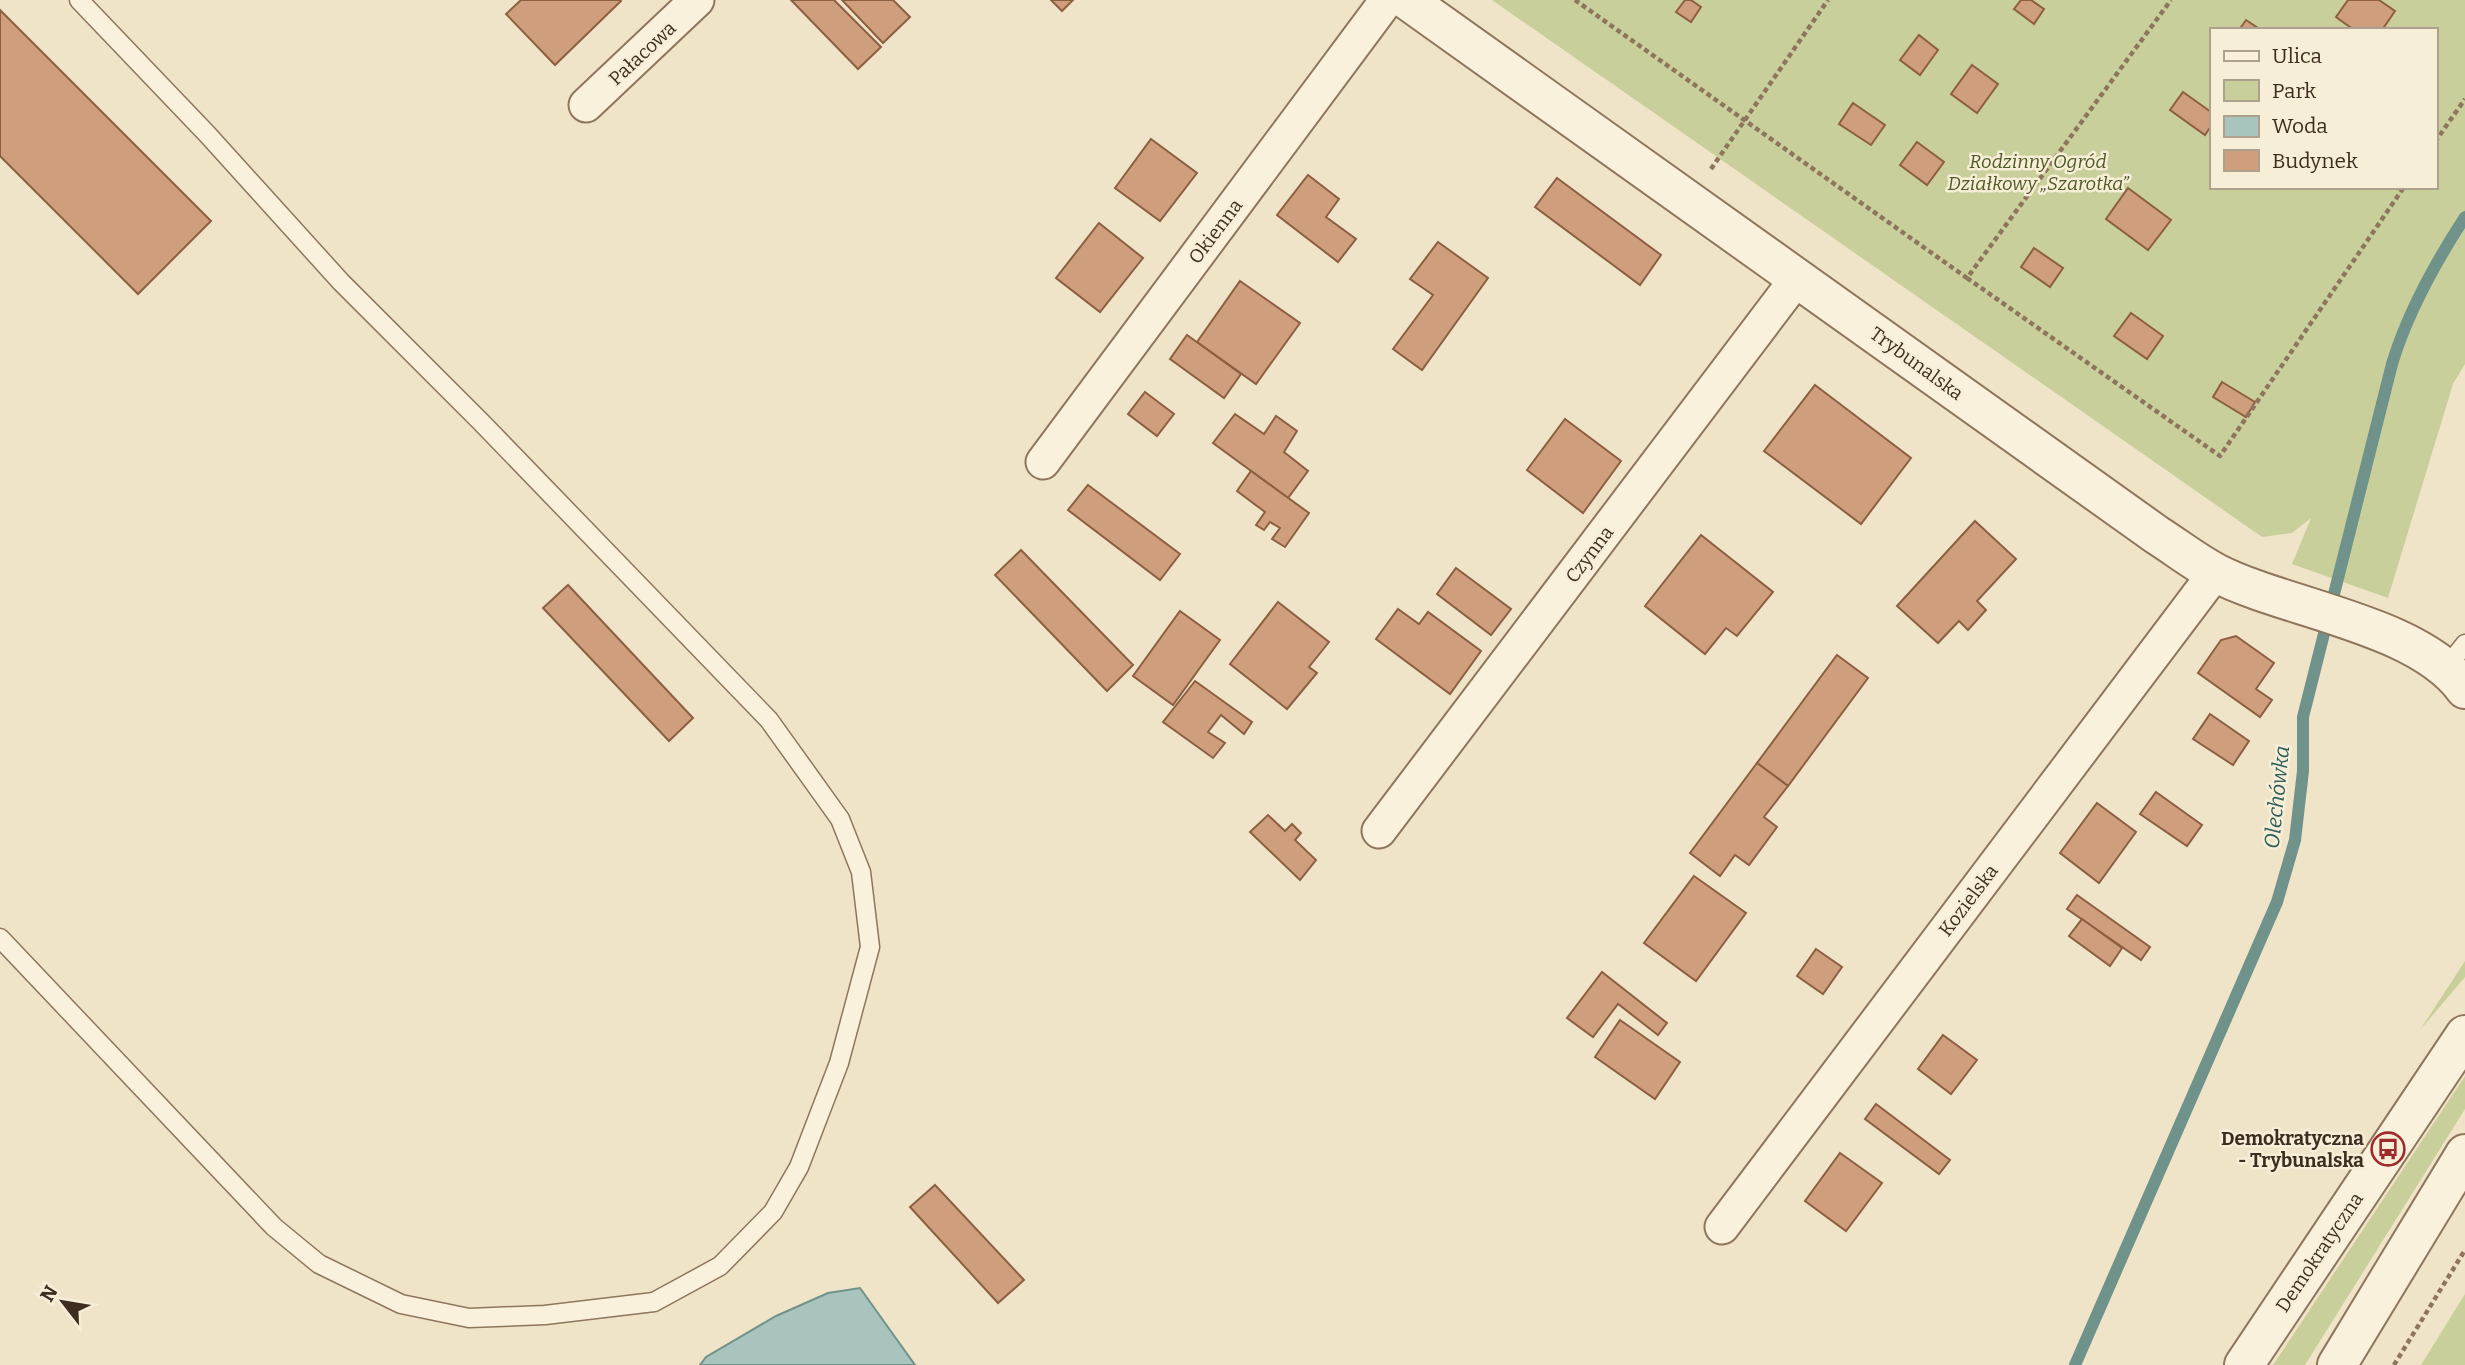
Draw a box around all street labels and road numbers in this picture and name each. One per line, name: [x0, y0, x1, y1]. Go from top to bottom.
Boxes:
street label: Pałacowa: [604, 16, 681, 90]
street label: Okienna: [1184, 194, 1248, 268]
street label: Trybunalska: [1866, 322, 1968, 405]
street label: Czynna: [1561, 521, 1619, 587]
street label: Kozielska: [1934, 859, 2003, 941]
street label: Demokratyczna: [2271, 1188, 2368, 1316]

